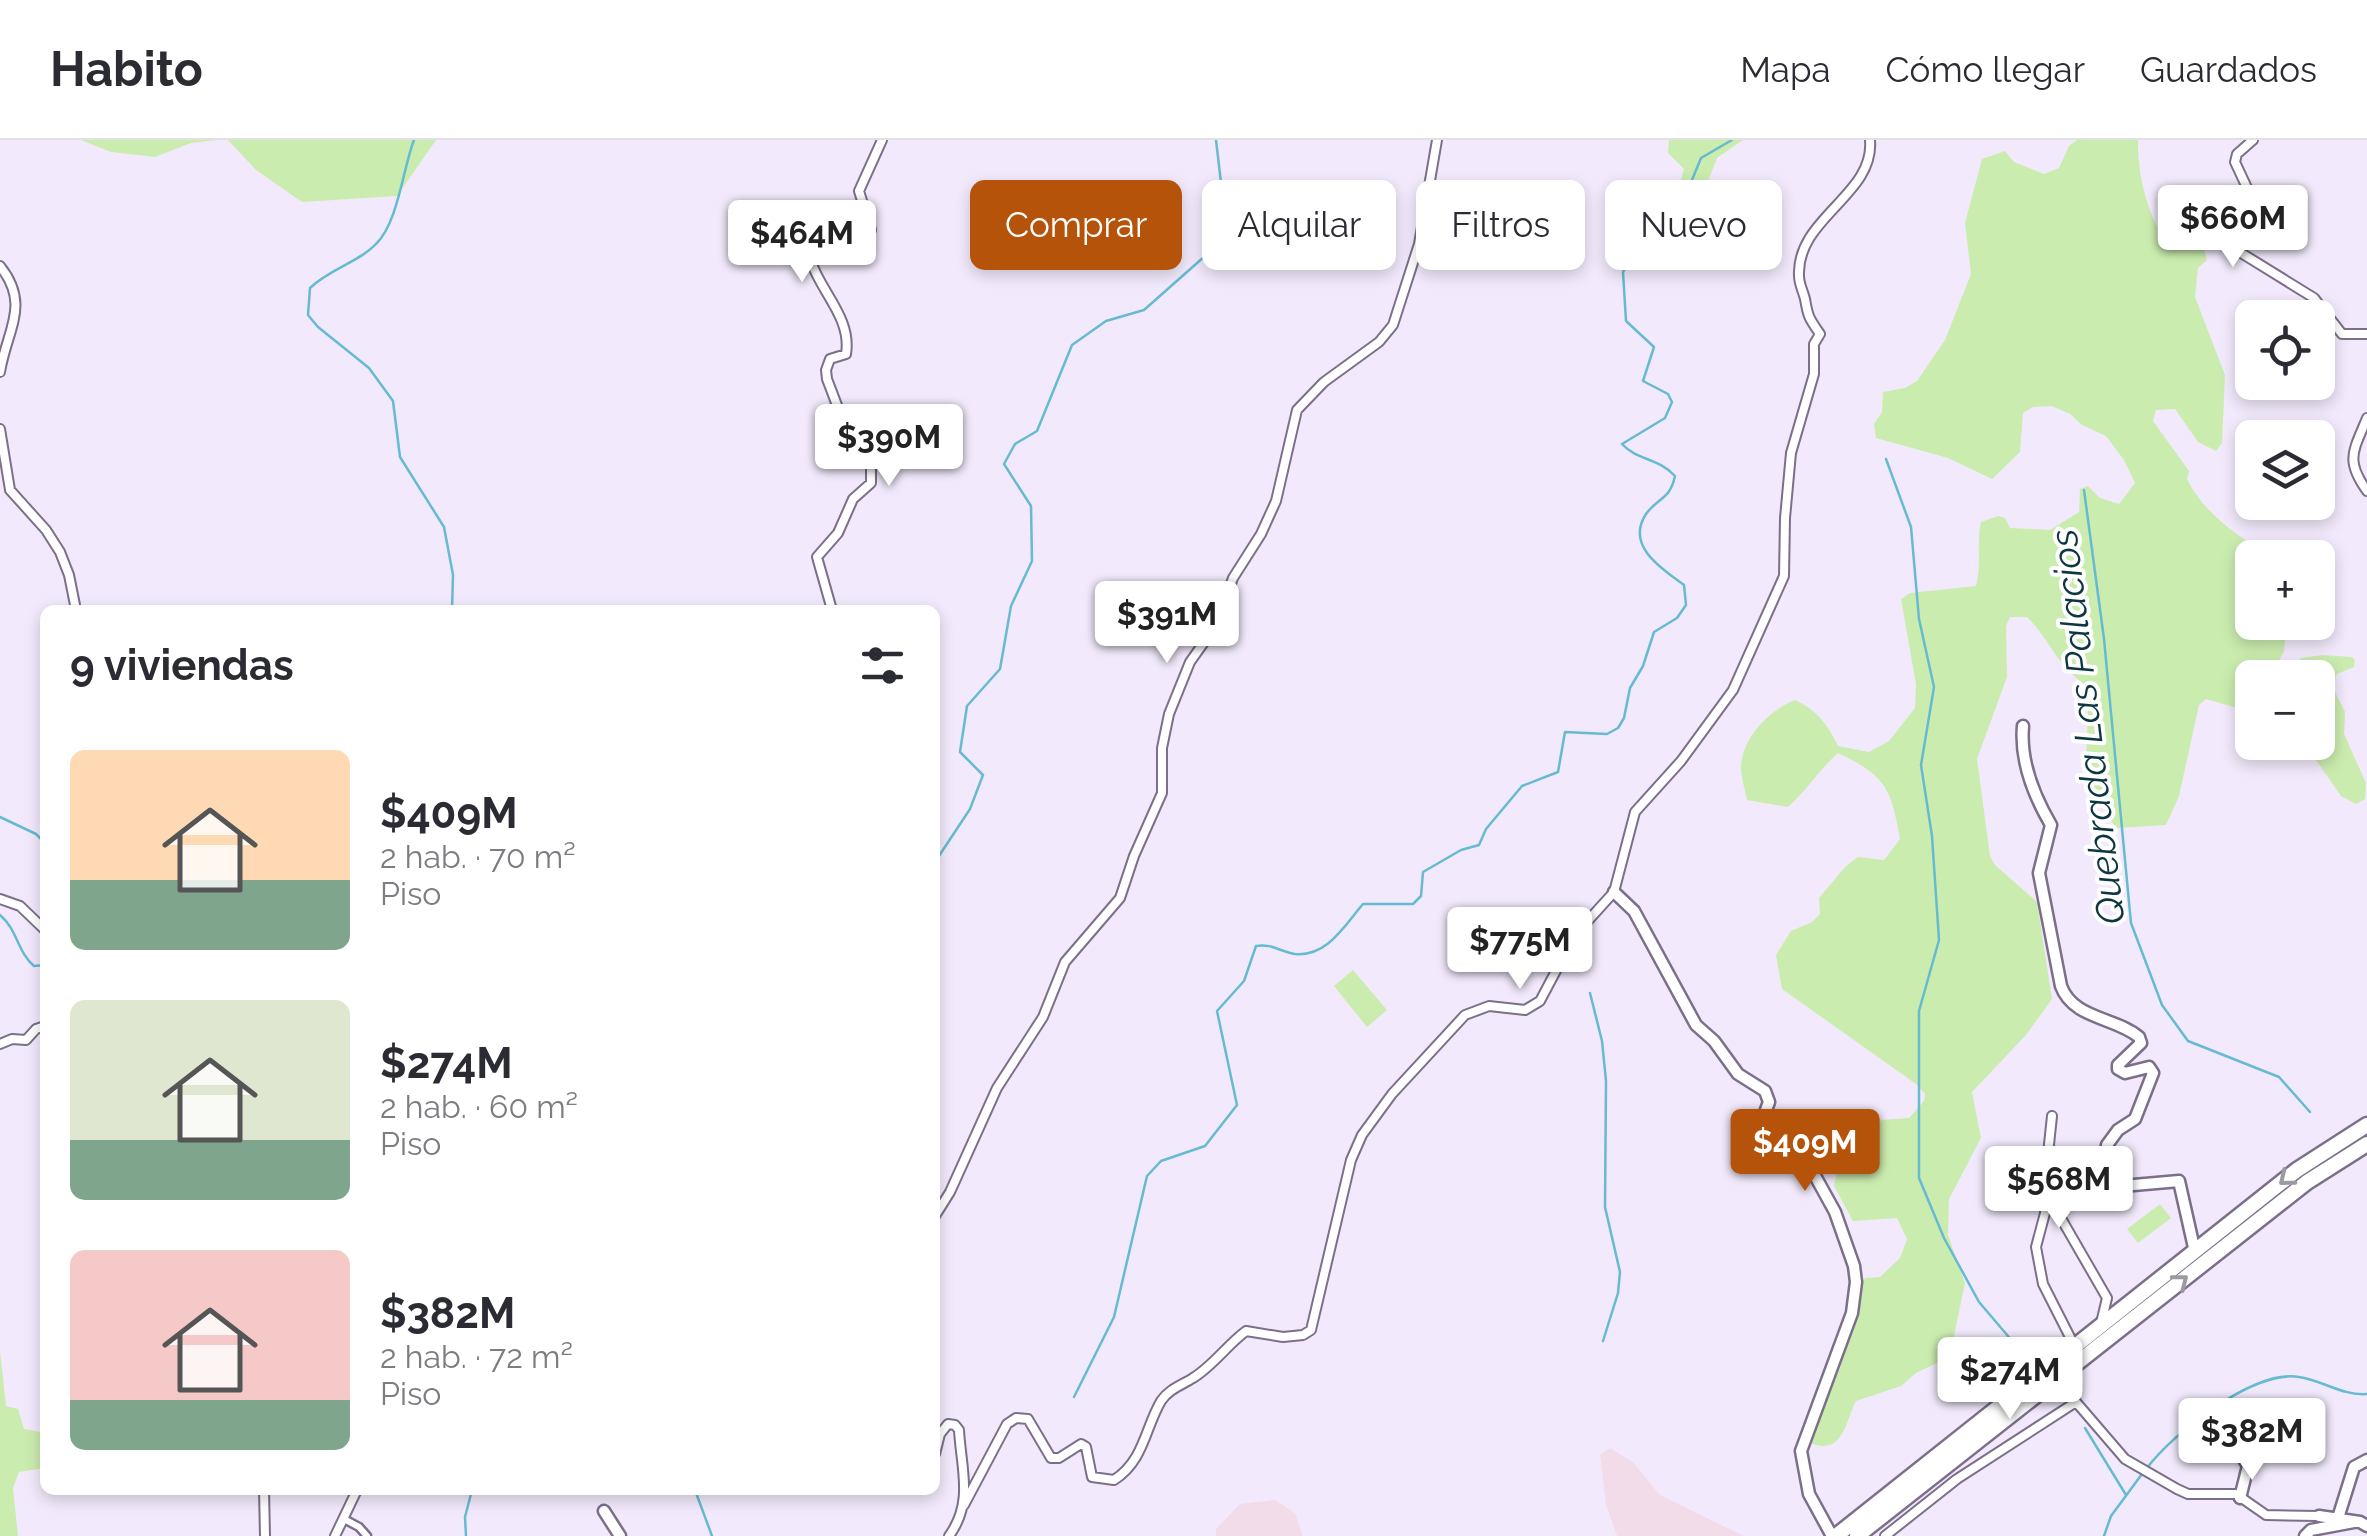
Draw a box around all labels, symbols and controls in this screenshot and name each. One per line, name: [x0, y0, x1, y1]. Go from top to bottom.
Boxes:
text: Habito: [50, 41, 203, 97]
text: Mapa: [1740, 49, 1831, 90]
text: Cómo llegar: [1886, 49, 2085, 90]
text: Guardados: [2140, 49, 2317, 90]
chip: Comprar: [970, 180, 1182, 270]
chip: Alquilar: [1202, 180, 1396, 270]
chip: Filtros: [1416, 180, 1585, 270]
chip: Nuevo: [1605, 180, 1782, 270]
pin: $660M: [2163, 185, 2303, 270]
text: $660M: [2180, 199, 2286, 236]
pin: $464M: [732, 200, 872, 285]
text: $464M: [750, 214, 854, 251]
map controls: [2235, 300, 2335, 760]
button: locate: [2235, 300, 2335, 400]
pin: $390M: [819, 404, 959, 489]
text: $390M: [837, 418, 941, 455]
button: layers: [2235, 420, 2335, 520]
water label: Quebrada Las Palacios: [2040, 527, 2134, 927]
button: +: [2235, 540, 2335, 640]
pin: $391M: [1097, 581, 1237, 666]
text: $391M: [1117, 595, 1217, 632]
icon: filters: [855, 638, 910, 693]
text: 9 viviendas: [70, 641, 294, 690]
button: −: [2235, 660, 2335, 760]
text: $409M: [380, 789, 517, 838]
icon: home: [150, 790, 270, 910]
text: 2 hab. · 70 m²: [380, 838, 576, 875]
text: Piso: [380, 875, 441, 912]
pin: $775M: [1450, 907, 1590, 992]
text: $775M: [1469, 921, 1571, 958]
text: $274M: [380, 1039, 513, 1088]
icon: home: [150, 1040, 270, 1160]
text: 2 hab. · 60 m²: [380, 1088, 578, 1125]
pin: $409M: [1735, 1109, 1875, 1194]
text: $409M: [1753, 1123, 1857, 1160]
text: Piso: [380, 1125, 441, 1162]
pin: $568M: [1989, 1146, 2129, 1231]
text: $568M: [2007, 1160, 2111, 1197]
one-way arrow: [2279, 1167, 2297, 1185]
one-way arrow: [2170, 1275, 2188, 1293]
text: $382M: [380, 1289, 515, 1338]
icon: home: [150, 1290, 270, 1410]
pin: $274M: [1940, 1337, 2080, 1422]
text: 2 hab. · 72 m²: [380, 1338, 573, 1375]
text: $274M: [1960, 1351, 2061, 1388]
text: Piso: [380, 1375, 441, 1412]
pin: $382M: [2182, 1398, 2322, 1483]
text: $382M: [2200, 1412, 2304, 1449]

